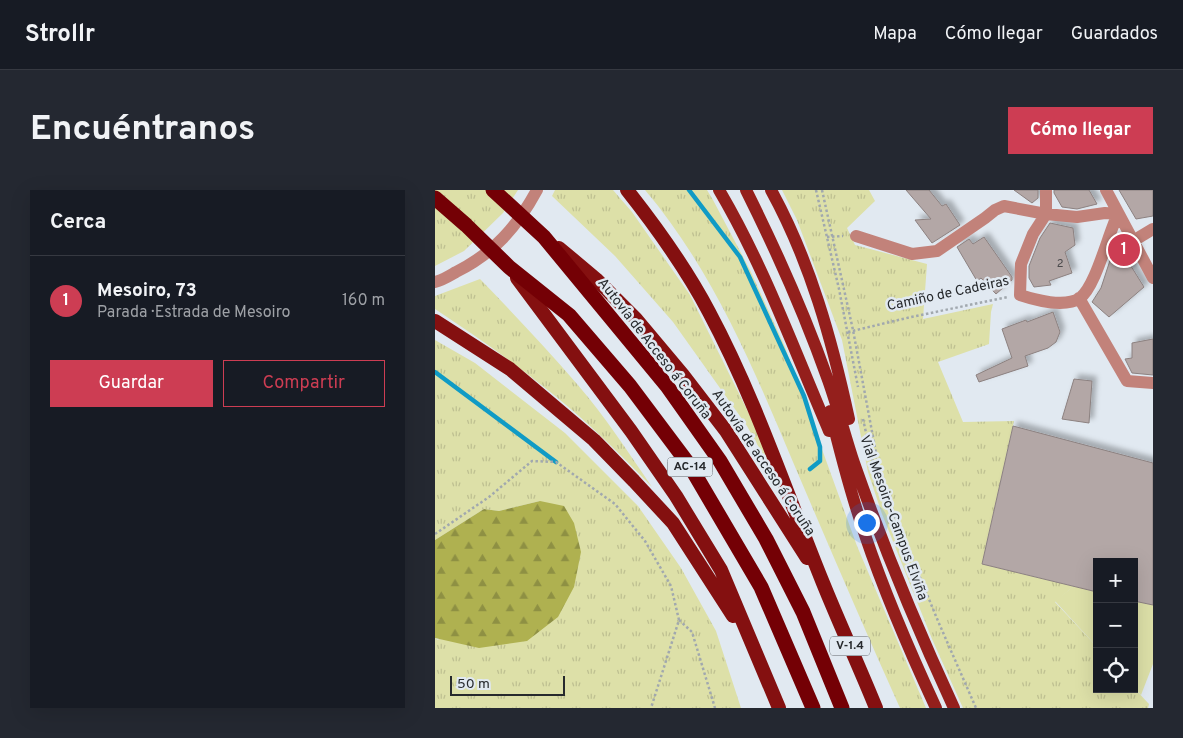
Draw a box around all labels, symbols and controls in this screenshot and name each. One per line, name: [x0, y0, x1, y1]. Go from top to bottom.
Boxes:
text: Strollr: [25, 20, 95, 50]
text: Mapa: [873, 23, 917, 46]
text: Cómo llegar: [945, 23, 1043, 46]
text: Guardados: [1071, 23, 1158, 46]
button: Cómo llegar: [1008, 107, 1153, 154]
text: Encuéntranos: [30, 108, 255, 152]
text: Cerca: [50, 209, 106, 236]
pin: 1: [1108, 231, 1140, 269]
house number: 2: [1057, 257, 1063, 271]
street label: Camiño de Cadeiras: [885, 273, 1011, 315]
street label: Autovía de Acceso á Coruña: [594, 275, 714, 423]
text: Mesoiro, 73: [97, 279, 197, 303]
text: 1: [63, 291, 69, 311]
text: 160 m: [342, 291, 385, 311]
text: Parada · Estrada de Mesoiro: [97, 303, 290, 323]
button: Guardar: [50, 360, 213, 407]
button: Compartir: [223, 360, 385, 407]
street label: Autovía de acceso á Coruña: [708, 387, 818, 539]
street label: Vial Mesoiro-Campus Elviña: [855, 433, 931, 603]
road number: AC-14: [667, 458, 713, 476]
your location: [854, 510, 880, 536]
map controls: [1093, 558, 1138, 693]
button: +: [1093, 558, 1138, 603]
button: −: [1093, 603, 1138, 648]
road number: V-1.4: [830, 636, 870, 656]
button: locate: [1093, 648, 1138, 693]
scale bar: [450, 673, 565, 696]
text: 50 m: [457, 676, 490, 693]

